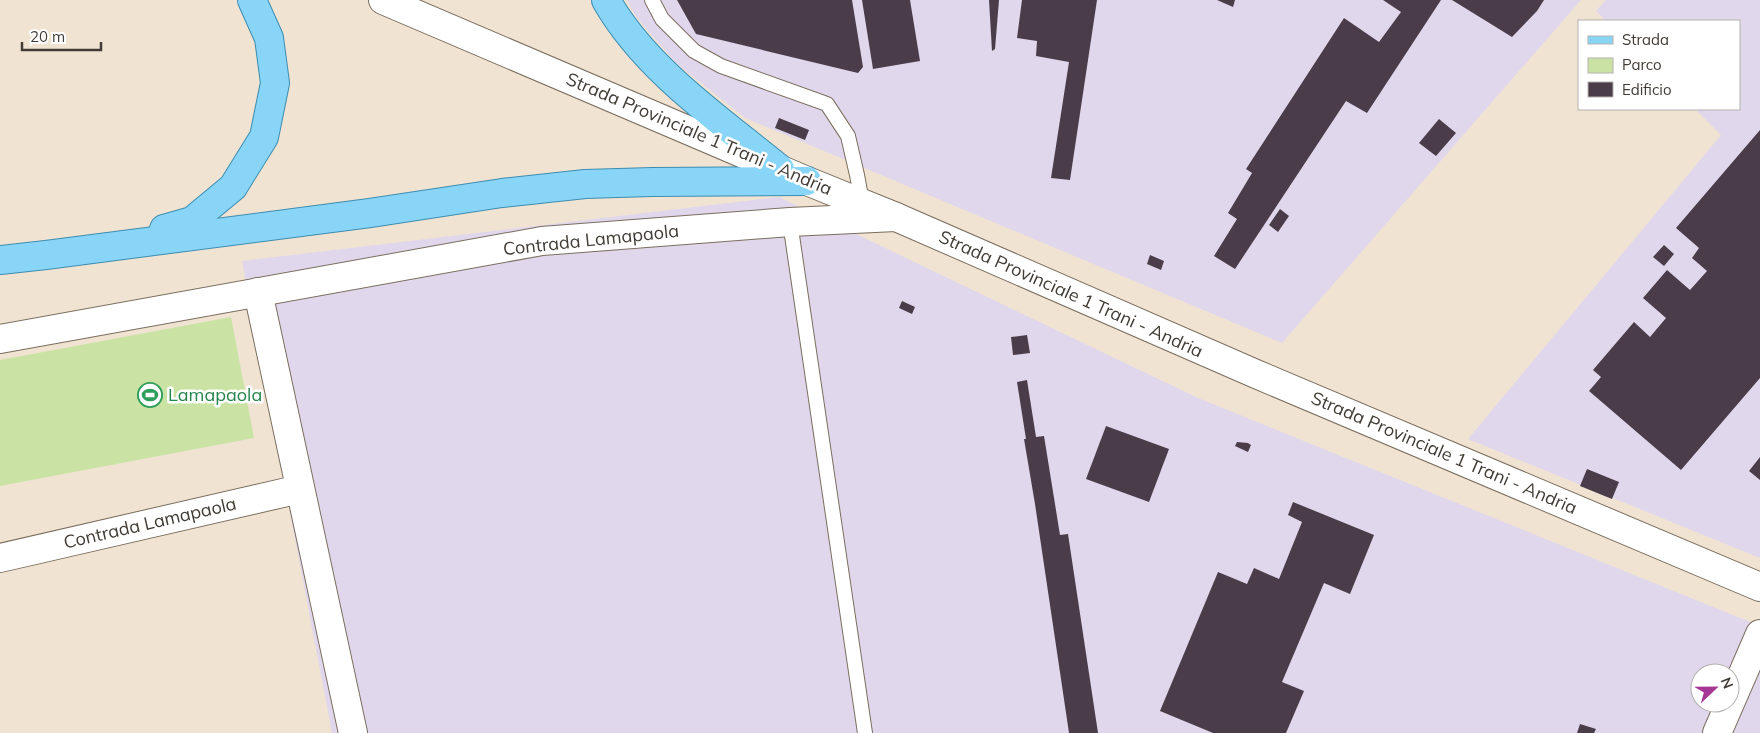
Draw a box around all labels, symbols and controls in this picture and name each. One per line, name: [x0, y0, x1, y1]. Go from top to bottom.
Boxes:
scale bar: [22, 20, 101, 52]
legend: [1578, 20, 1740, 110]
text: 20 m: [30, 27, 65, 46]
text: Strada: [1622, 30, 1669, 49]
text: Parco: [1622, 55, 1662, 74]
street label: Strada Provinciale 1 Trani - Andria: [563, 67, 836, 200]
text: Edificio: [1622, 80, 1672, 99]
street label: Contrada Lamapaola: [502, 219, 680, 260]
street label: Strada Provinciale 1 Trani - Andria: [936, 225, 1207, 362]
sports icon: Lamapaola: [137, 382, 163, 408]
place label: Lamapaola: [168, 383, 262, 406]
street label: Strada Provinciale 1 Trani - Andria: [1308, 386, 1581, 519]
street label: Contrada Lamapaola: [61, 491, 238, 554]
north arrow: [1690, 663, 1740, 713]
text: N: [1717, 675, 1737, 691]

